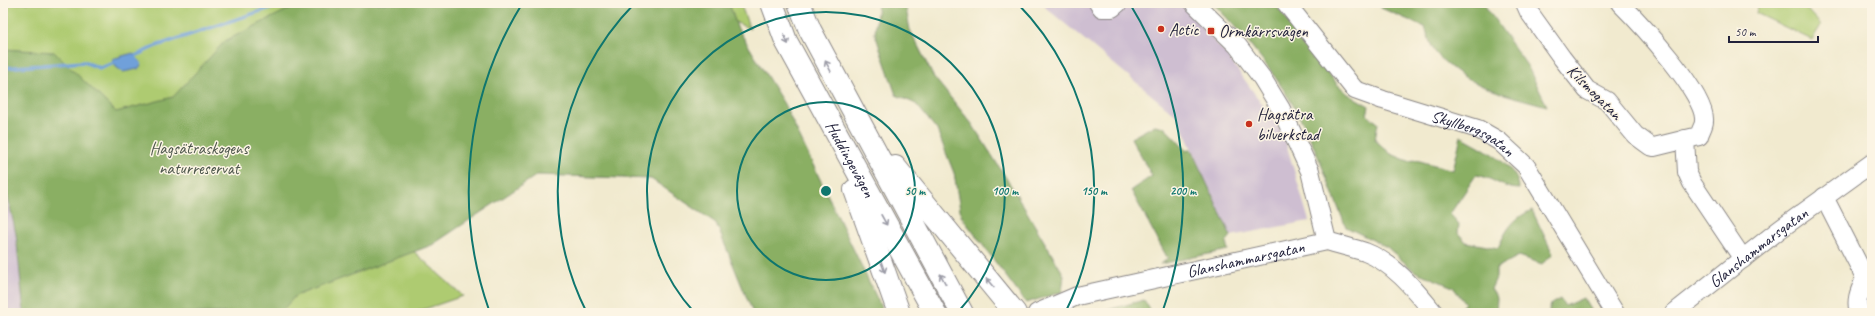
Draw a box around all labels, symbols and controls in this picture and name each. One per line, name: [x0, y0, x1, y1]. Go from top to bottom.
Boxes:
scale bar: [1729, 18, 1818, 44]
place label: Actic: [1169, 19, 1199, 40]
place label: Ormkärrsvägen: [1219, 21, 1308, 42]
marker: Actic: [1156, 24, 1166, 34]
text: 50 m: [1735, 24, 1757, 40]
marker: Ormkärrsvägen: [1206, 26, 1216, 36]
one-way arrow: [783, 33, 791, 45]
one-way arrow: [824, 60, 831, 72]
street label: Kilsmogatan: [1563, 60, 1628, 125]
place label: Hagsätra bilverkstad: [1257, 104, 1322, 145]
street label: Skyllbergsgatan: [1429, 105, 1519, 161]
street label: Huddingevägen: [821, 117, 880, 201]
marker: Hagsätra bilverkstad: [1244, 119, 1254, 129]
park label: Hagsätraskogens naturreservat: [150, 138, 250, 179]
text: 50 m: [905, 183, 926, 199]
text: 100 m: [992, 183, 1019, 199]
text: 150 m: [1081, 183, 1108, 199]
text: 200 m: [1170, 183, 1197, 199]
centre of rings: [819, 184, 833, 198]
street label: Glanshammarsgatan: [1705, 202, 1812, 292]
one-way arrow: [880, 214, 888, 226]
street label: Glanshammarsgatan: [1185, 236, 1307, 283]
one-way arrow: [879, 260, 887, 272]
one-way arrow: [939, 273, 946, 285]
one-way arrow: [985, 278, 994, 288]

